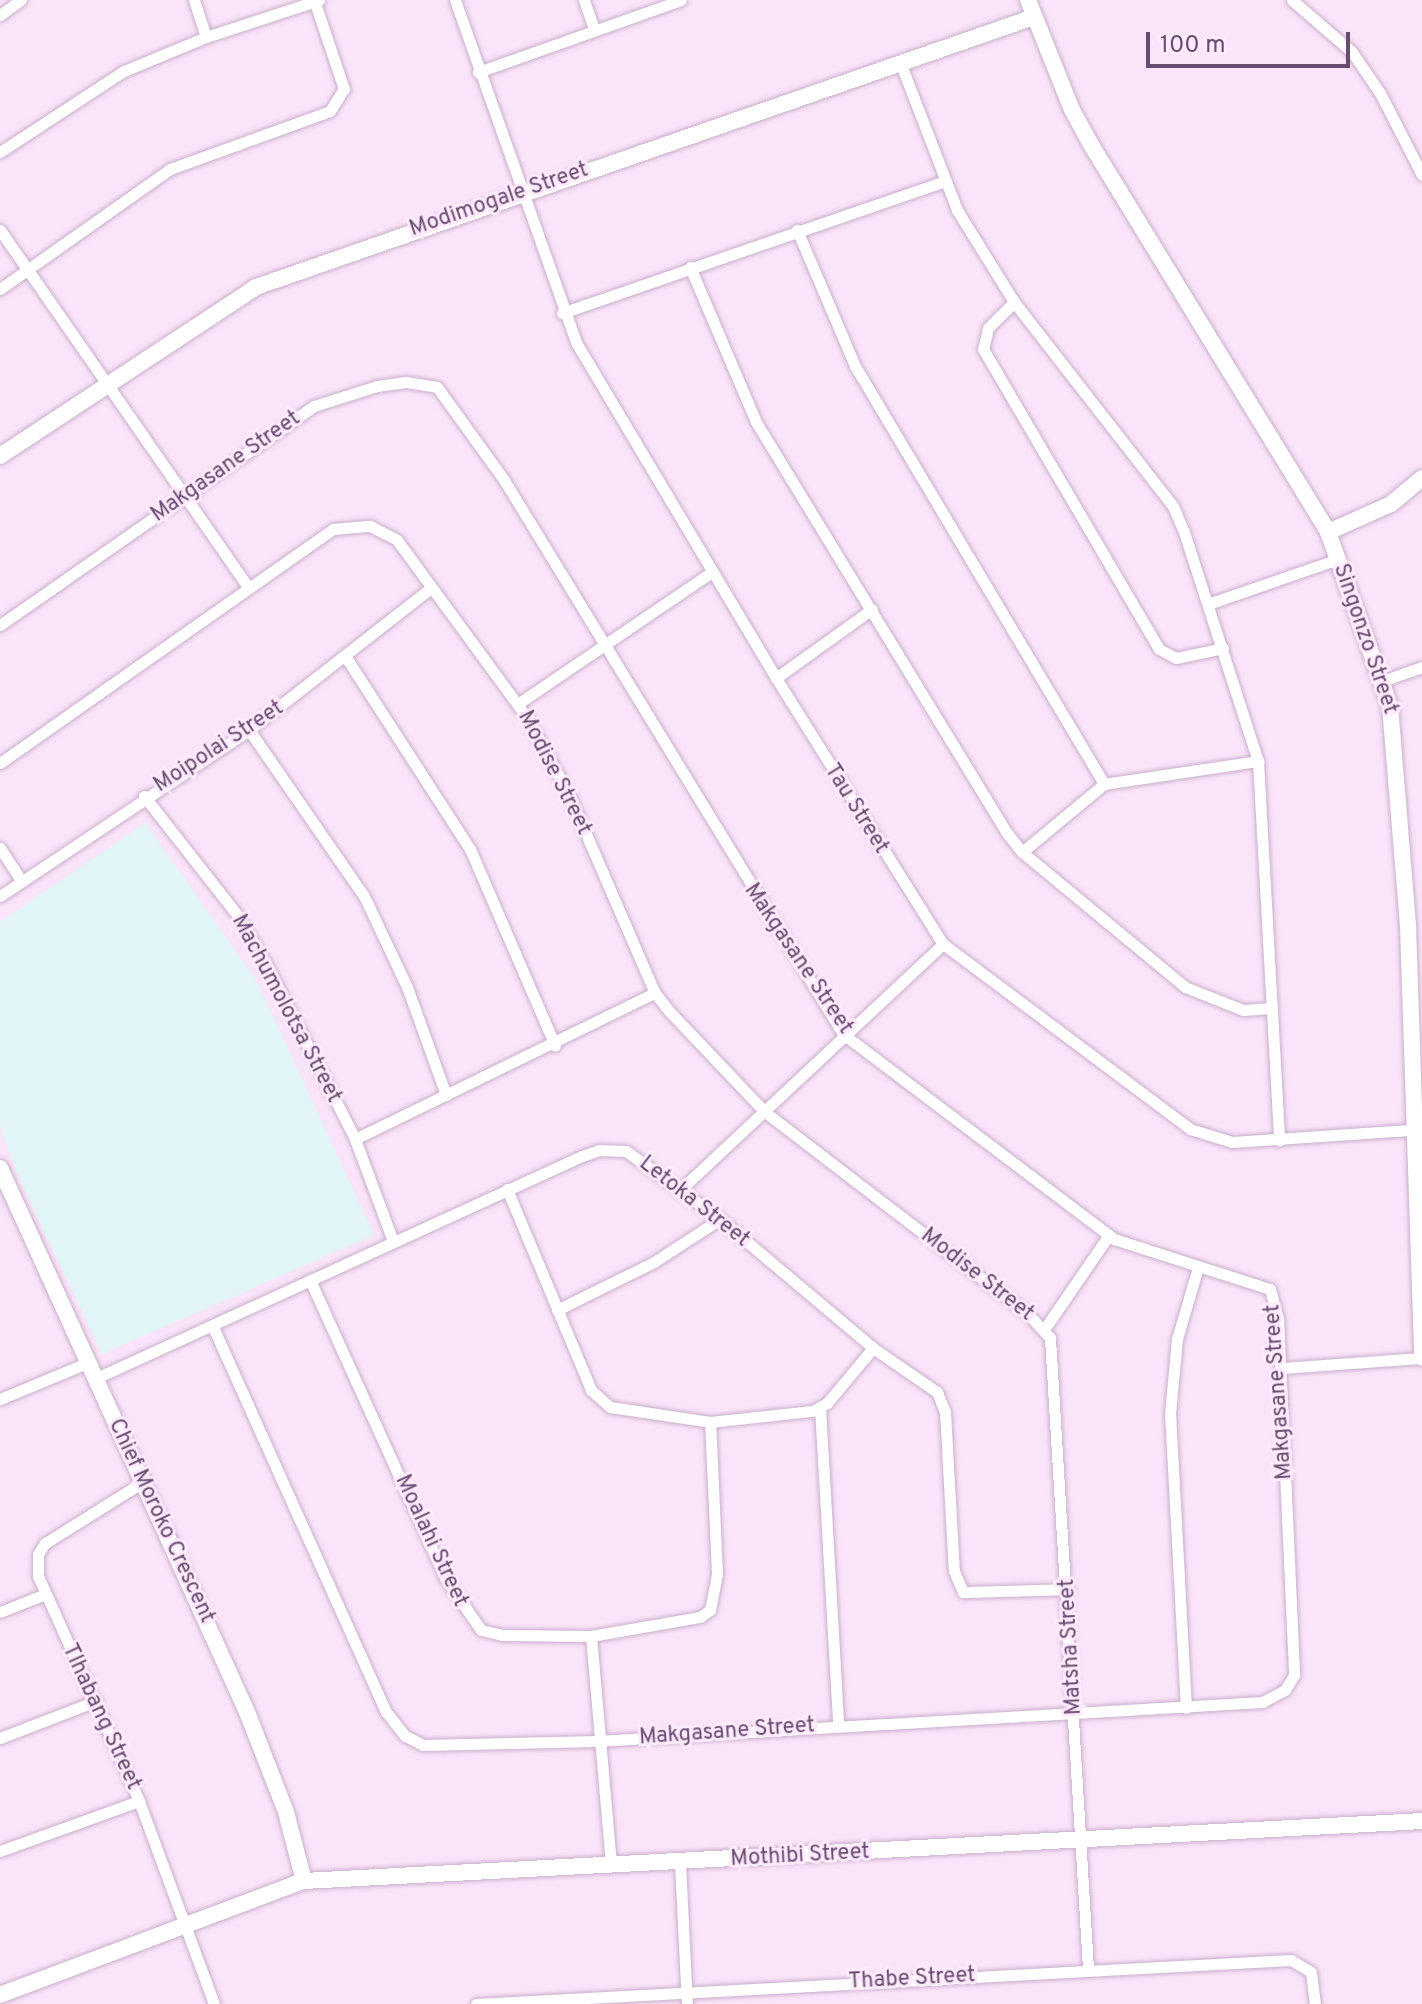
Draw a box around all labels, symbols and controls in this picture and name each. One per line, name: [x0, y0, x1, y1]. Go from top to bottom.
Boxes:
scale bar: [1150, 16, 1354, 66]
text: 100 m: [1160, 31, 1226, 61]
street label: Modimogale Street: [406, 157, 592, 243]
street label: Makgasane Street: [146, 406, 306, 528]
street label: Singonzo Street: [1327, 560, 1403, 718]
street label: Moipolai Street: [149, 695, 289, 799]
street label: Modise Street: [511, 706, 597, 840]
street label: Tau Street: [818, 759, 894, 859]
street label: Makgasane Street: [738, 879, 858, 1039]
street label: Machumolotsa Street: [225, 910, 347, 1108]
street label: Letoka Street: [634, 1151, 754, 1253]
street label: Modise Street: [915, 1223, 1039, 1327]
street label: Makgasane Street: [1260, 1303, 1298, 1481]
street label: Chief Moroko Crescent: [102, 1415, 220, 1627]
street label: Moalahi Street: [389, 1471, 473, 1611]
street label: Matsha Street: [1054, 1578, 1088, 1716]
street label: Tlhabang Street: [56, 1640, 146, 1794]
street label: Makgasane Street: [638, 1713, 816, 1751]
street label: Mothibi Street: [730, 1839, 870, 1873]
street label: Thabe Street: [848, 1962, 976, 1996]

